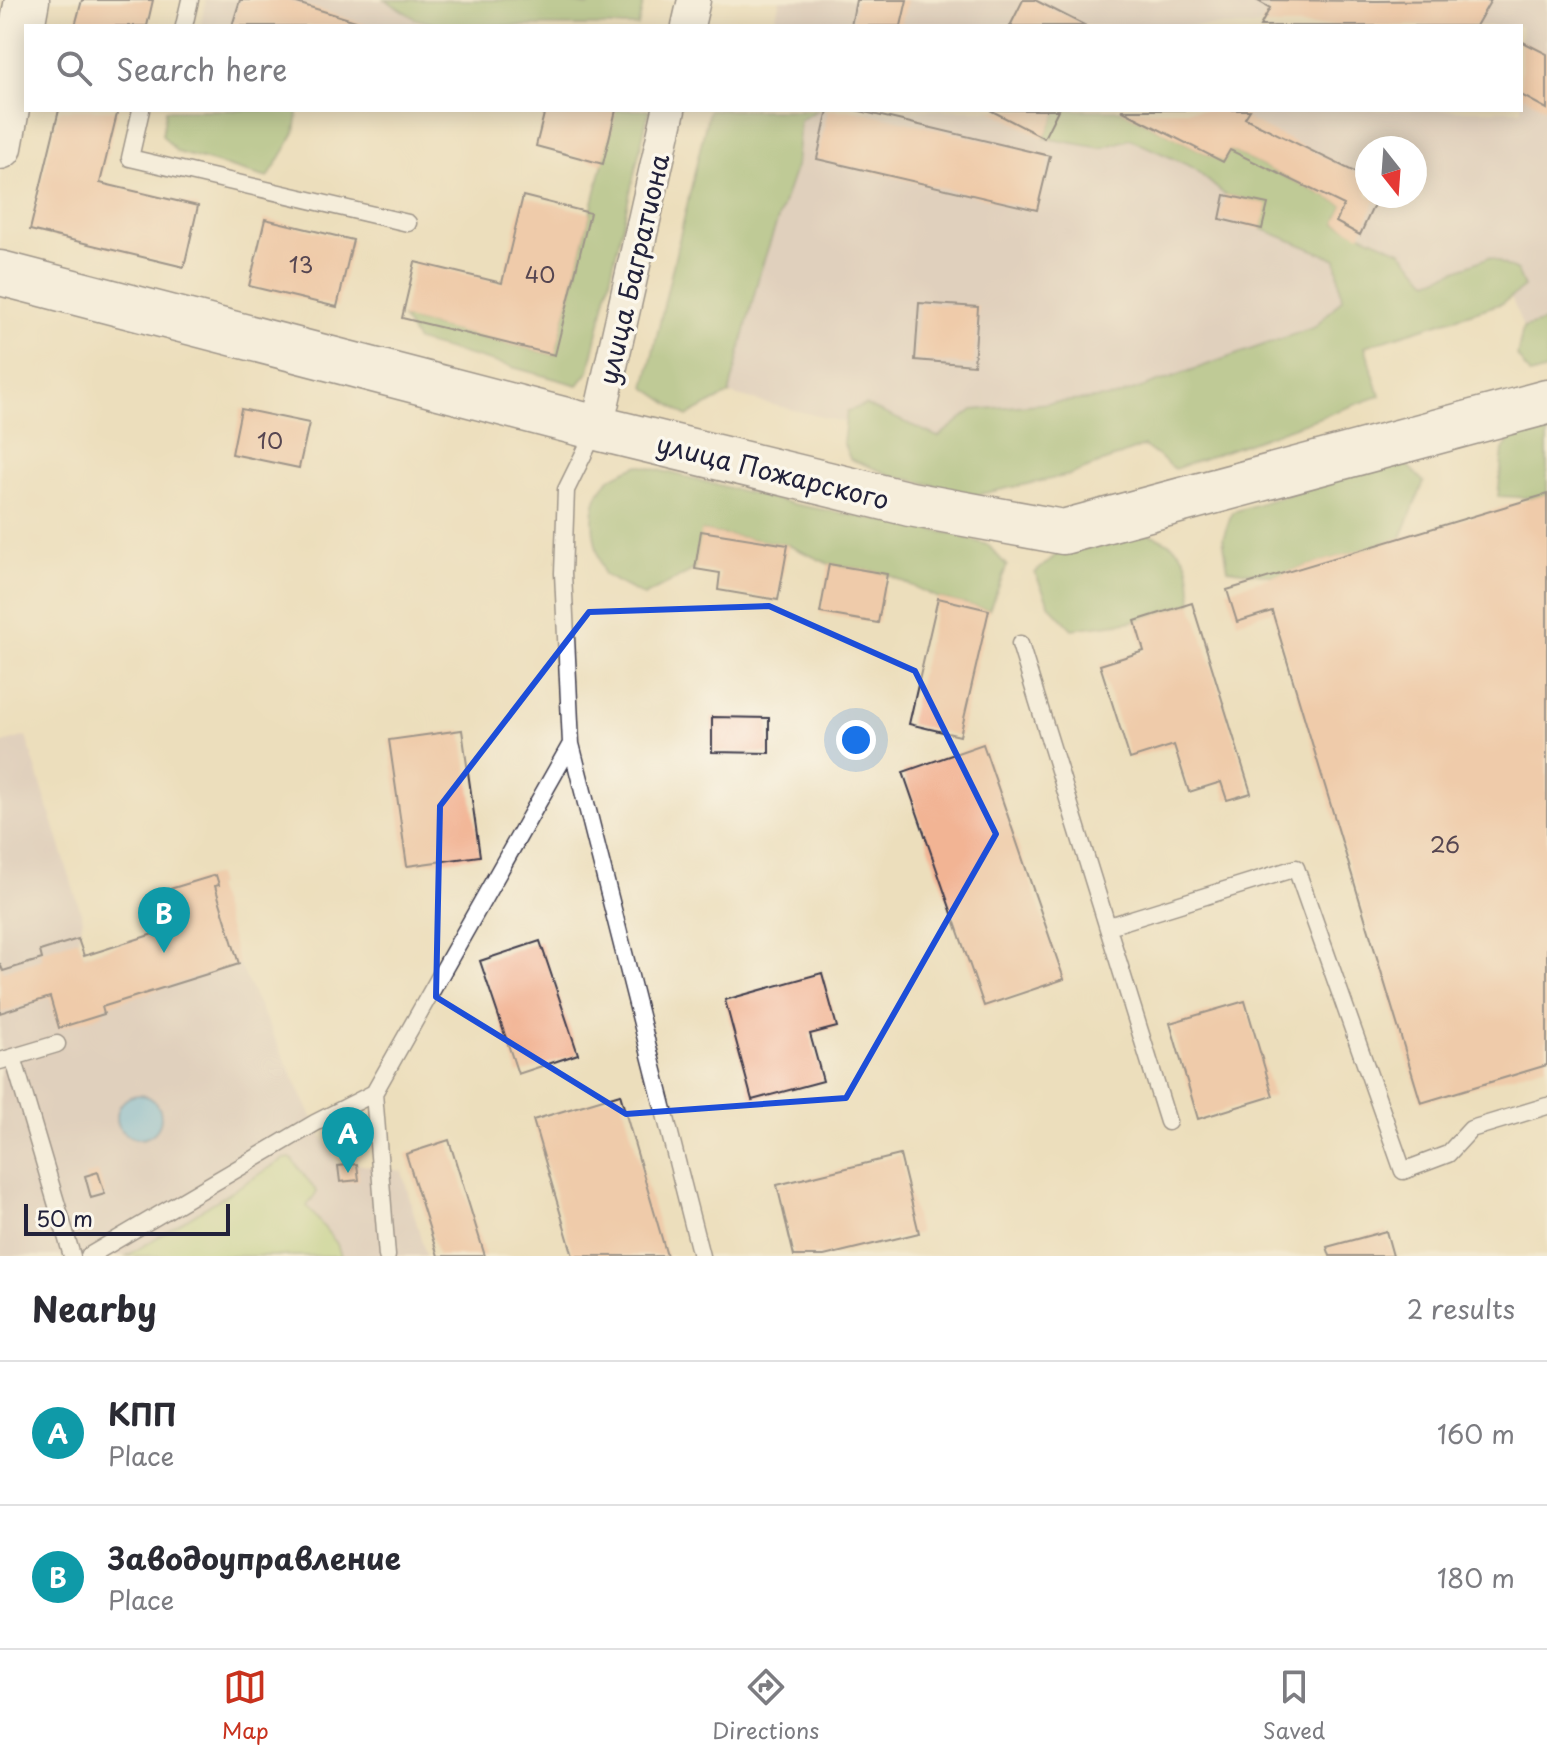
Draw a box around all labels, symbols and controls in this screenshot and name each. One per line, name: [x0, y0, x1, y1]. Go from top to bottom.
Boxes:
search box: [24, 24, 1523, 112]
icon: search: [52, 46, 96, 90]
text: Search here: [116, 46, 288, 91]
north arrow: [1355, 136, 1427, 208]
street label: улица Багратиона: [587, 149, 679, 388]
house number: 13: [289, 247, 313, 280]
house number: 40: [525, 257, 555, 290]
house number: 10: [257, 423, 283, 456]
street label: улица Пожарского: [652, 423, 894, 519]
your location: [836, 720, 876, 760]
house number: 26: [1430, 827, 1460, 860]
pin: B: [138, 887, 190, 953]
pin: A: [322, 1107, 374, 1173]
scale bar: [24, 1200, 230, 1236]
text: 50 m: [36, 1201, 93, 1234]
text: Nearby: [32, 1282, 157, 1334]
text: 2 results: [1407, 1289, 1515, 1328]
text: КПП: [108, 1391, 177, 1436]
text: A: [48, 1414, 68, 1453]
text: 160 m: [1437, 1414, 1515, 1453]
text: Place: [108, 1436, 174, 1475]
text: Заводоуправление: [108, 1535, 401, 1580]
text: B: [49, 1558, 67, 1597]
text: 180 m: [1437, 1558, 1515, 1597]
text: Place: [108, 1580, 174, 1619]
tab: Map: [222, 1665, 269, 1746]
tab: Directions: [712, 1665, 819, 1746]
tab: Saved: [1263, 1665, 1325, 1746]

